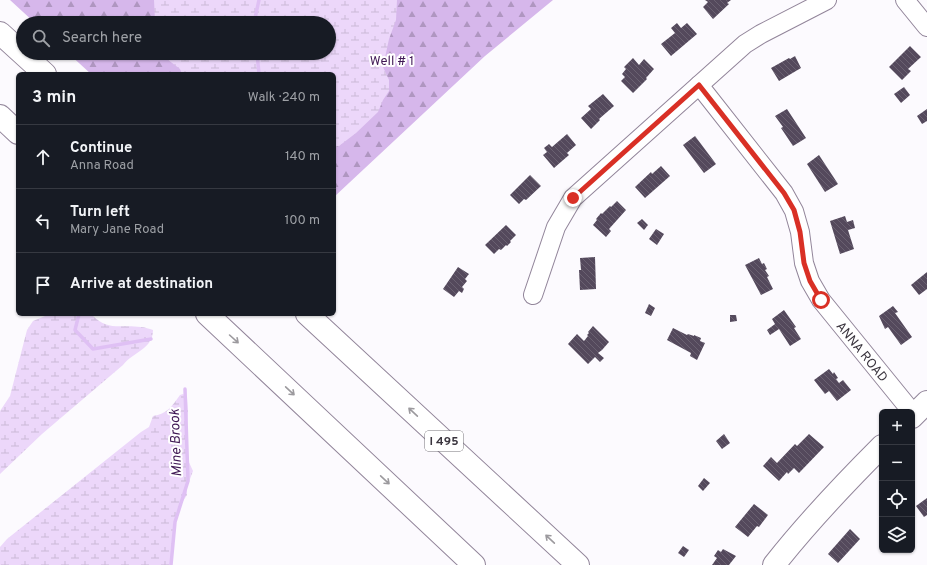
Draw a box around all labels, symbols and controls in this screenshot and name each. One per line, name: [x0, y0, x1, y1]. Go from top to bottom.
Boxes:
search box: [16, 16, 336, 60]
icon: search: [30, 27, 52, 49]
text: Search here: [62, 29, 142, 48]
park label: Well # 1: [370, 54, 414, 70]
text: 3 min: [32, 87, 76, 109]
text: Walk · 240 m: [248, 90, 320, 106]
text: Continue: [70, 139, 132, 158]
icon: ahead: [32, 146, 54, 168]
text: 140 m: [285, 149, 320, 165]
text: Anna Road: [70, 158, 134, 174]
route end: [564, 189, 582, 207]
text: Turn left: [70, 203, 130, 222]
icon: left: [32, 210, 54, 232]
text: 100 m: [284, 213, 320, 229]
text: Mary Jane Road: [70, 222, 164, 238]
icon: arrive: [32, 274, 54, 296]
text: Arrive at destination: [70, 275, 213, 294]
route start: [812, 291, 830, 309]
street label: ANNA ROAD: [832, 319, 890, 386]
one-way arrow: [229, 334, 239, 344]
one-way arrow: [285, 386, 295, 396]
one-way arrow: [408, 407, 418, 417]
water label: Mine Brook: [167, 408, 186, 477]
map controls: [879, 409, 915, 553]
button: +: [879, 409, 915, 445]
road number: I 495: [425, 431, 463, 451]
button: −: [879, 445, 915, 481]
one-way arrow: [380, 476, 390, 485]
button: locate: [879, 481, 915, 517]
button: layers: [879, 517, 915, 553]
one-way arrow: [545, 534, 555, 543]

